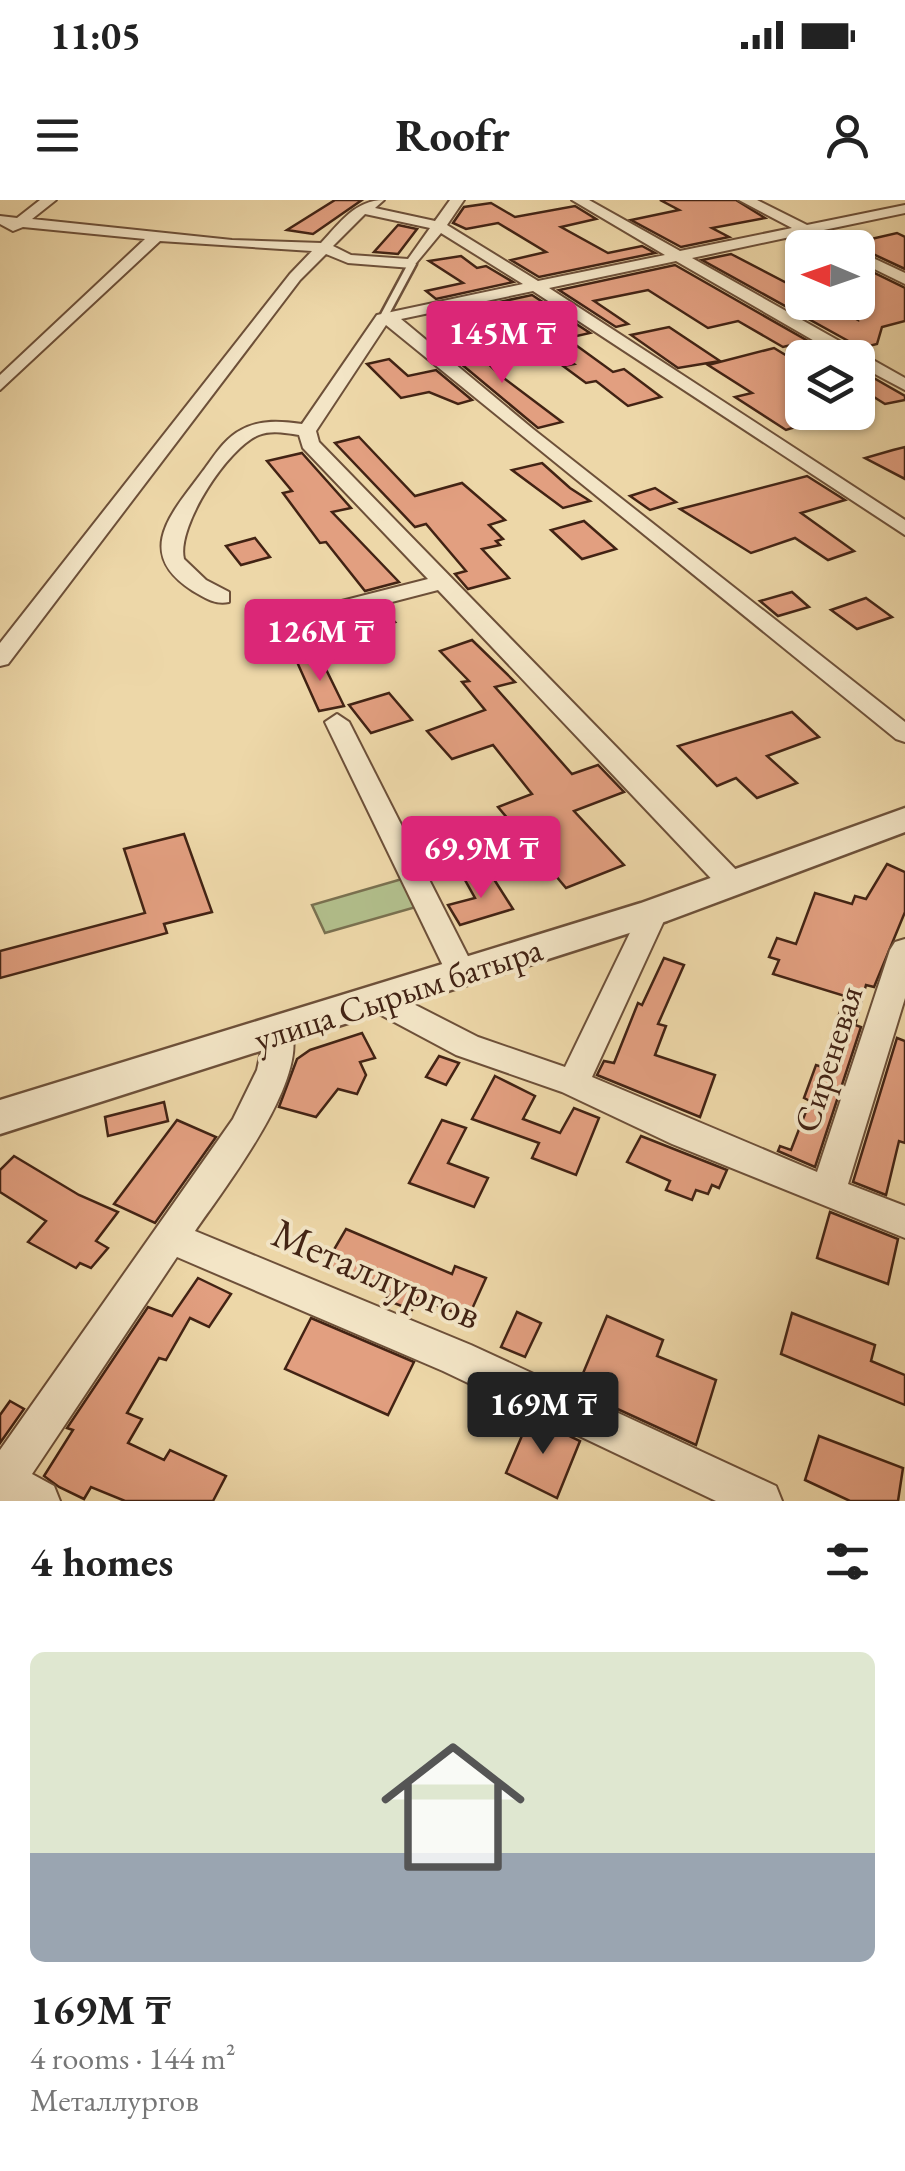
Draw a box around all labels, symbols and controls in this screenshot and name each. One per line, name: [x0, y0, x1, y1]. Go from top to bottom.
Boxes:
text: 11:05: [50, 11, 141, 60]
text: Roofr: [395, 106, 510, 164]
icon: menu: [30, 108, 85, 163]
icon: person: [820, 108, 875, 163]
north arrow: [785, 230, 875, 320]
map controls: [785, 230, 875, 430]
pin: 145M ₸: [421, 301, 583, 386]
text: 145M ₸: [448, 312, 556, 354]
button: layers: [785, 340, 875, 430]
pin: 126M ₸: [239, 599, 401, 684]
text: 126M ₸: [266, 610, 374, 652]
pin: 69.9M ₸: [389, 816, 573, 901]
text: 69.9M ₸: [423, 827, 539, 869]
street label: улица Сырым батыра: [248, 926, 548, 1062]
street label: Сиреневая: [783, 980, 873, 1138]
street label: Металлургов: [264, 1205, 489, 1342]
pin: 169M ₸: [462, 1372, 624, 1457]
text: 169M ₸: [489, 1383, 597, 1425]
text: 4 homes: [30, 1534, 173, 1589]
icon: filters: [820, 1534, 875, 1589]
icon: home: [363, 1717, 543, 1897]
text: 169M ₸: [30, 1982, 171, 2037]
text: 4 rooms · 144 m²: [30, 2037, 236, 2079]
text: Металлургов: [30, 2079, 199, 2121]

